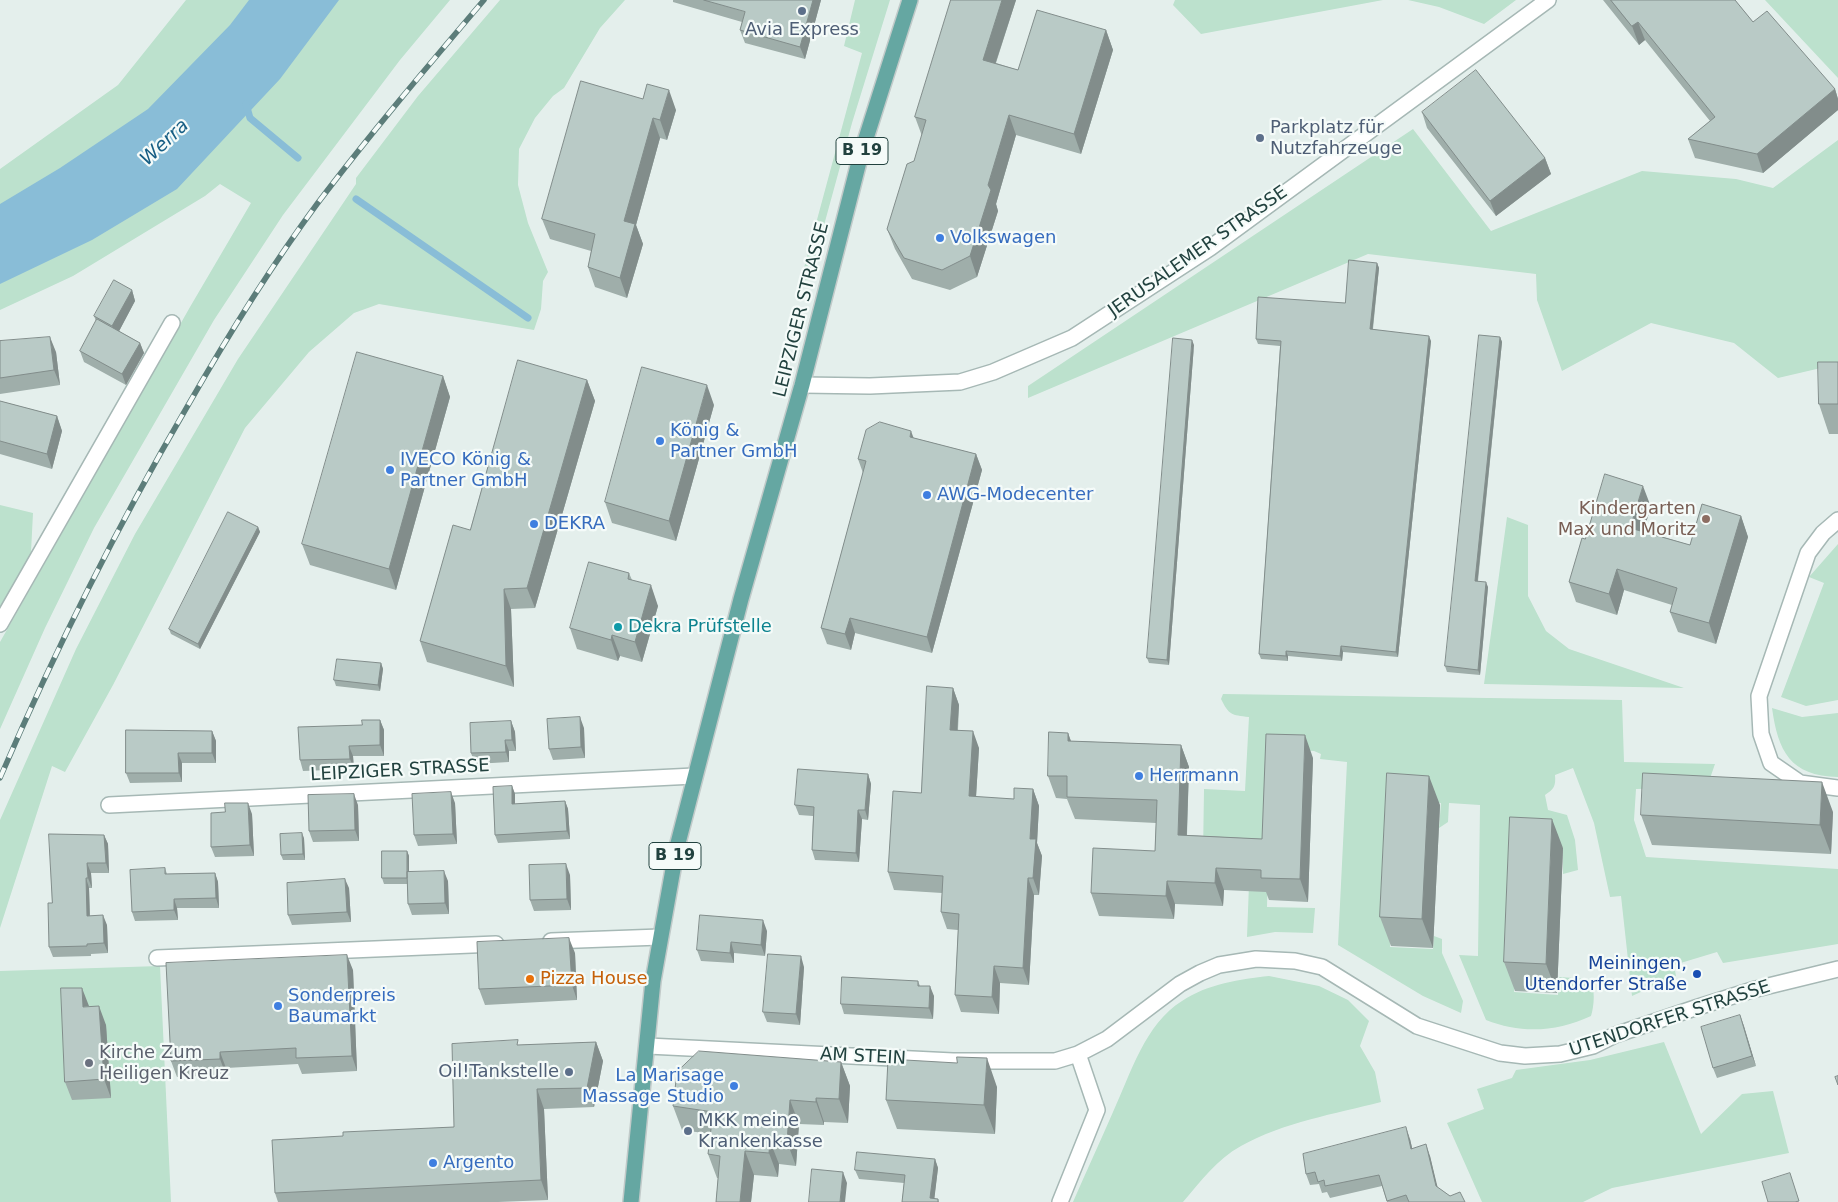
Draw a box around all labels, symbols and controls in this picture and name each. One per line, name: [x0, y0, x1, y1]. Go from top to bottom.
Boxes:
marker: Avia Express: [796, 5, 808, 17]
place label: Avia Express: [745, 19, 859, 41]
water label: Werra: [136, 115, 194, 171]
place label: Parkplatz für Nutzfahrzeuge: [1270, 117, 1402, 160]
marker: Parkplatz für Nutzfahrzeuge: [1254, 132, 1266, 144]
road number: B 19: [836, 138, 888, 164]
street label: JERUSALEMER STRASSE: [1104, 182, 1292, 322]
street label: LEIPZIGER STRASSE: [770, 220, 834, 400]
place label: Volkswagen: [950, 227, 1056, 249]
marker: Volkswagen: [934, 232, 946, 244]
place label: König & Partner GmbH: [670, 420, 798, 462]
marker: König & Partner GmbH: [654, 435, 666, 447]
place label: IVECO König & Partner GmbH: [400, 449, 531, 492]
marker: IVECO König & Partner GmbH: [384, 464, 396, 476]
place label: AWG-Modecenter: [937, 484, 1094, 506]
marker: AWG-Modecenter: [921, 489, 933, 501]
place label: Kindergarten Max und Moritz: [1558, 498, 1696, 540]
place label: DEKRA: [544, 513, 605, 535]
marker: Kindergarten Max und Moritz: [1700, 513, 1712, 525]
marker: DEKRA: [528, 518, 540, 530]
place label: Dekra Prüfstelle: [628, 616, 772, 638]
marker: Dekra Prüfstelle: [612, 621, 624, 633]
street label: LEIPZIGER STRASSE: [310, 756, 490, 786]
place label: Herrmann: [1149, 765, 1239, 787]
marker: Herrmann: [1133, 770, 1145, 782]
road number: B 19: [649, 842, 701, 869]
place label: Meiningen, Utendorfer Straße: [1525, 953, 1687, 996]
place label: Pizza House: [540, 968, 648, 990]
marker: Meiningen, Utendorfer Straße: [1691, 968, 1703, 980]
marker: Pizza House: [524, 973, 536, 985]
street label: UTENDORFER STRASSE: [1567, 976, 1773, 1062]
place label: Sonderpreis Baumarkt: [288, 985, 396, 1028]
marker: Sonderpreis Baumarkt: [272, 1000, 284, 1012]
place label: Kirche Zum Heiligen Kreuz: [99, 1042, 229, 1084]
street label: AM STEIN: [819, 1044, 907, 1070]
marker: Kirche Zum Heiligen Kreuz: [83, 1057, 95, 1069]
place label: Oil!Tankstelle: [438, 1061, 559, 1083]
place label: La Marisage Massage Studio: [582, 1065, 724, 1108]
marker: Oil!Tankstelle: [563, 1066, 575, 1078]
marker: La Marisage Massage Studio: [728, 1080, 740, 1092]
place label: MKK meine Krankenkasse: [698, 1110, 823, 1152]
marker: MKK meine Krankenkasse: [682, 1125, 694, 1137]
place label: Argento: [443, 1152, 514, 1174]
marker: Argento: [427, 1157, 439, 1169]

